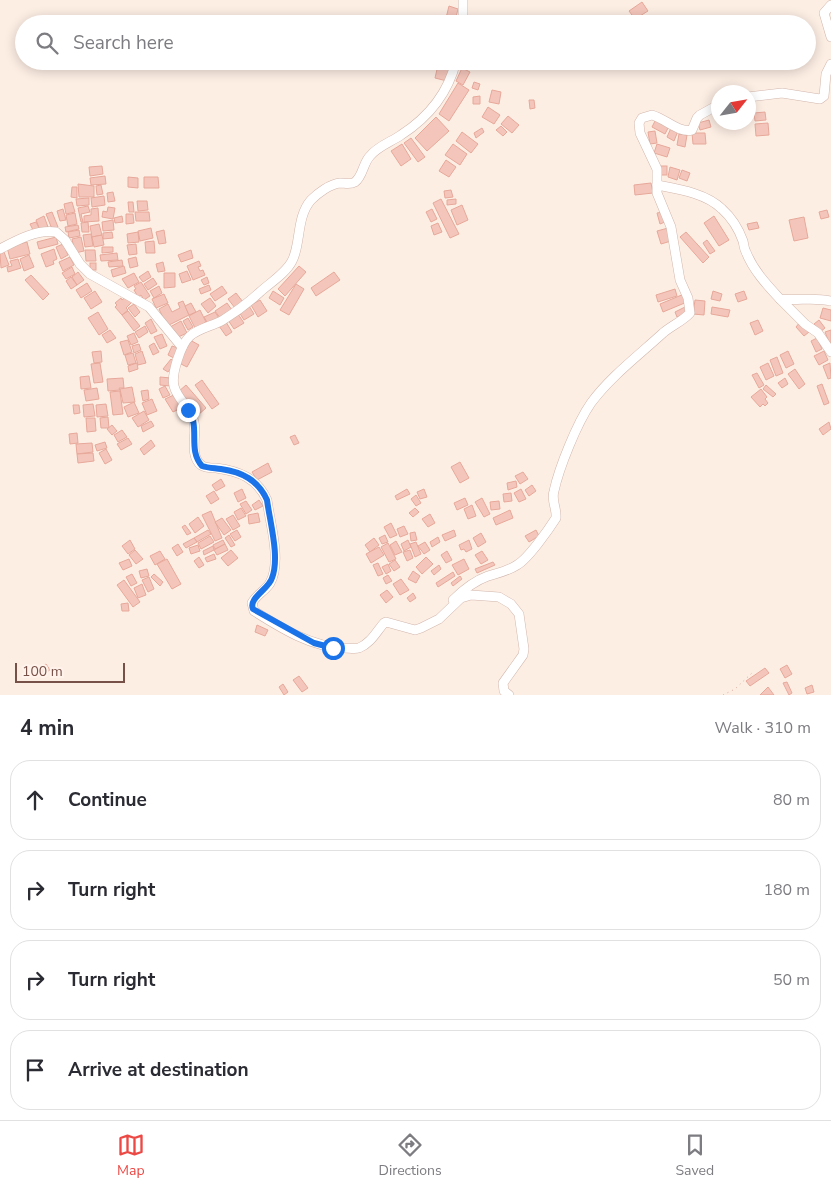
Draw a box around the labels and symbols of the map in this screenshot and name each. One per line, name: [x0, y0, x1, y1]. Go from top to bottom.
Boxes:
north arrow: [711, 85, 756, 130]
route end: [177, 399, 200, 422]
route start: [322, 637, 345, 660]
scale bar: [15, 660, 125, 683]

